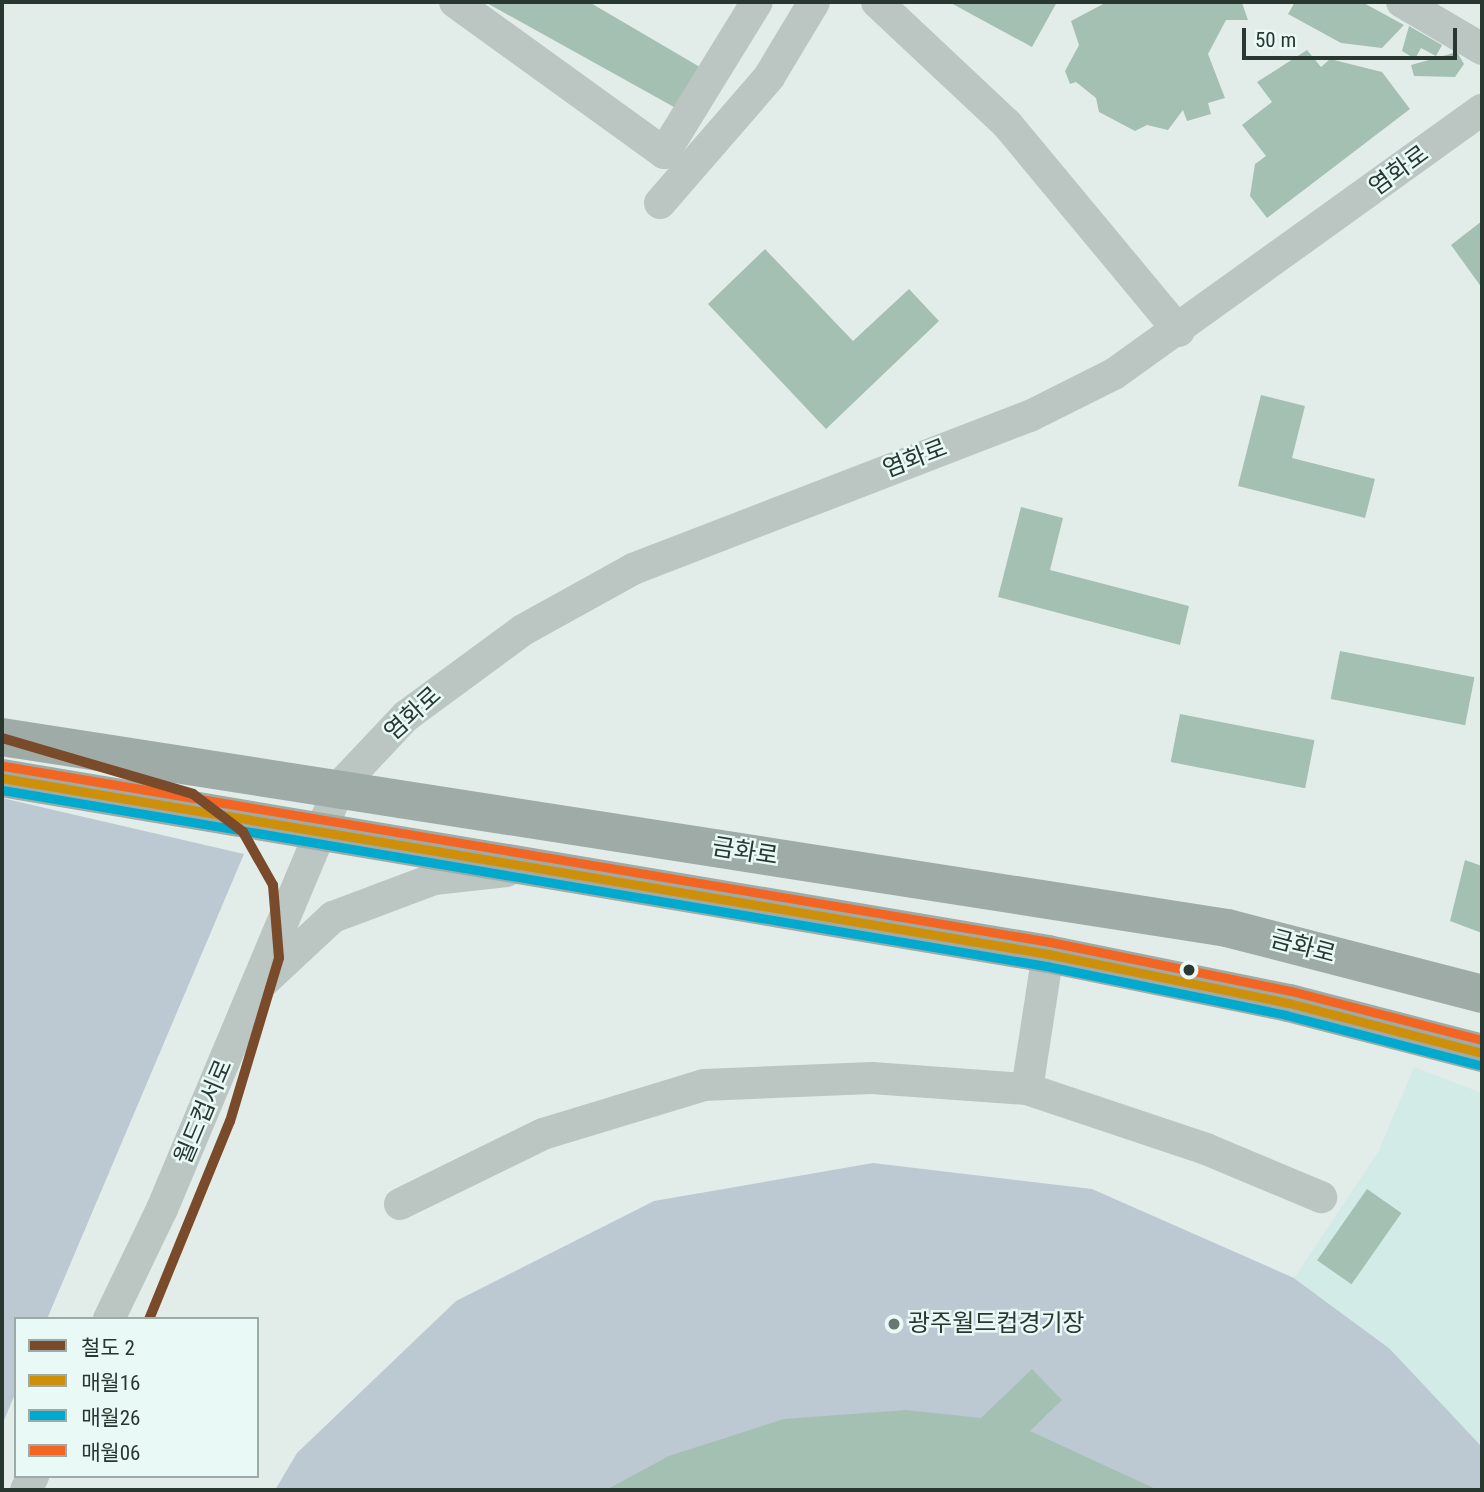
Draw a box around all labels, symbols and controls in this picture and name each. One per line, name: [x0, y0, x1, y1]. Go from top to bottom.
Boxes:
scale bar: [1246, 14, 1461, 58]
text: 50 m: [1255, 28, 1296, 52]
street label: 염화로: [1364, 140, 1434, 202]
street label: 염화로: [879, 434, 951, 484]
street label: 염화로: [379, 681, 447, 747]
street label: 금화로: [710, 833, 780, 871]
street label: 금화로: [1267, 925, 1339, 969]
unlabelled marker: [1182, 963, 1196, 977]
street label: 월드컵서로: [169, 1056, 239, 1168]
place label: 광주월드컵경기장: [908, 1310, 1085, 1338]
marker: 광주월드컵경기장: [886, 1316, 902, 1332]
legend: [14, 1317, 259, 1478]
text: 철도 2: [81, 1336, 135, 1360]
text: 매월16: [81, 1371, 140, 1395]
text: 매월26: [81, 1406, 140, 1430]
text: 매월06: [81, 1441, 140, 1465]

